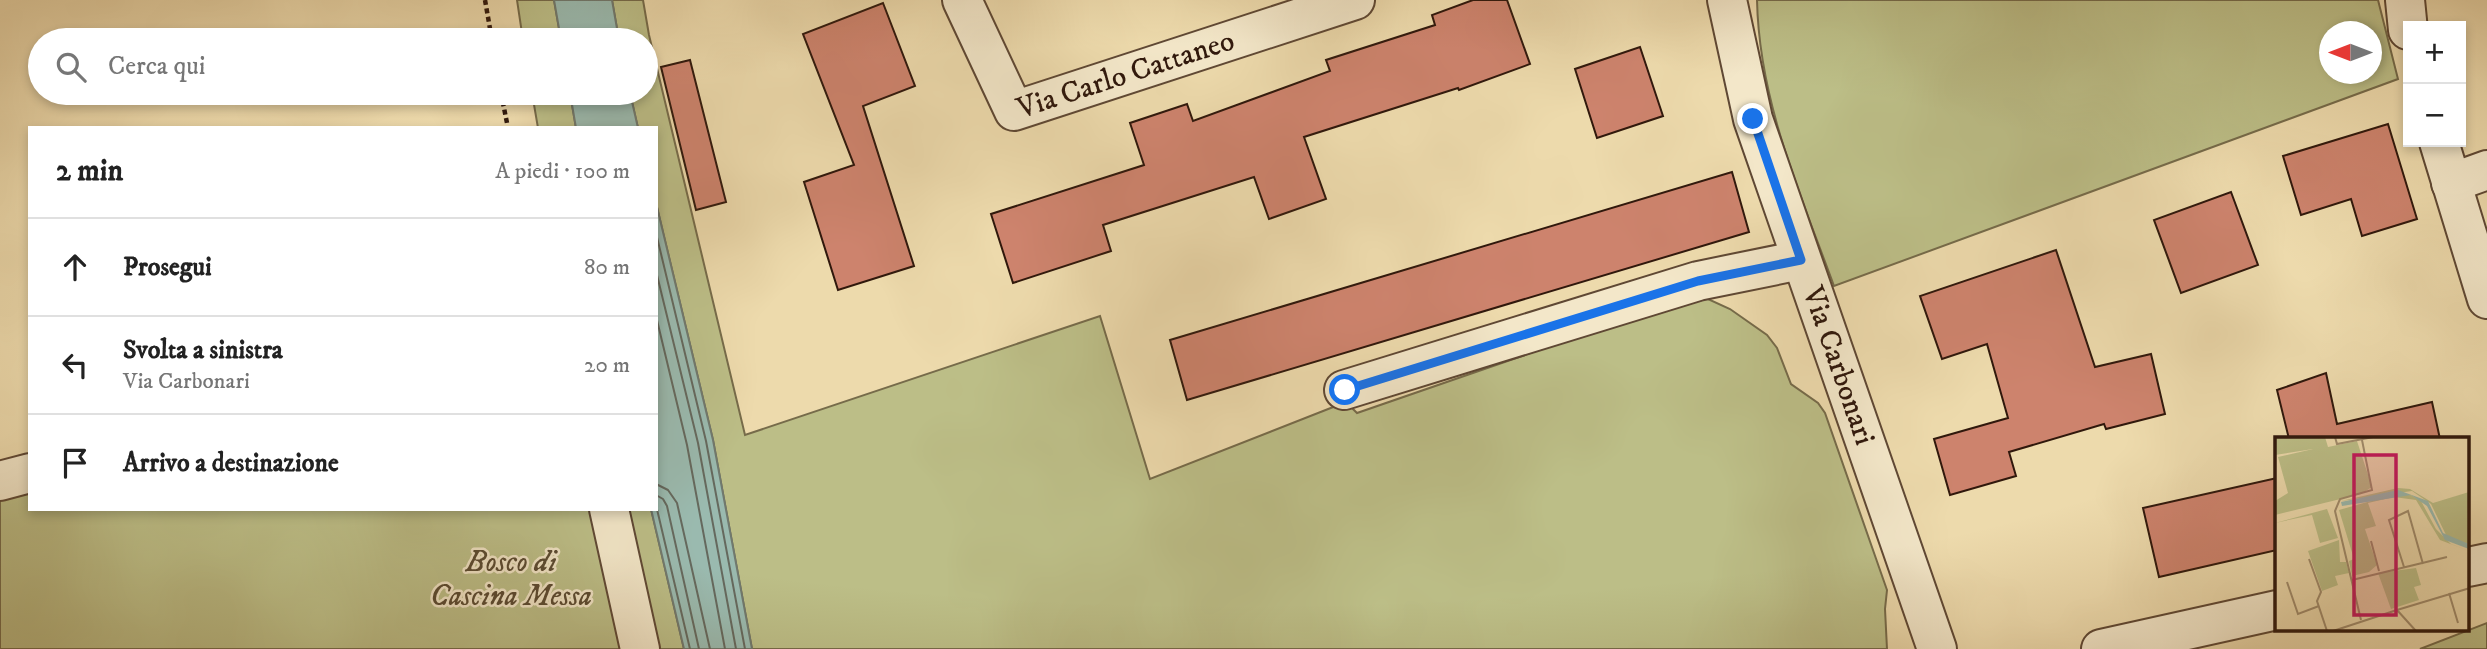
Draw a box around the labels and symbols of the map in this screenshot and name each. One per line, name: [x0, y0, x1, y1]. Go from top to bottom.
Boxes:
north arrow: [2319, 21, 2382, 84]
street label: Via Carlo Cattaneo: [1011, 22, 1239, 128]
route end: [1737, 103, 1768, 134]
street label: Via Carbonari: [1794, 281, 1883, 450]
route start: [1329, 374, 1360, 405]
inset map: [2275, 437, 2470, 632]
park label: Bosco di Cascina Messa: [430, 544, 592, 615]

